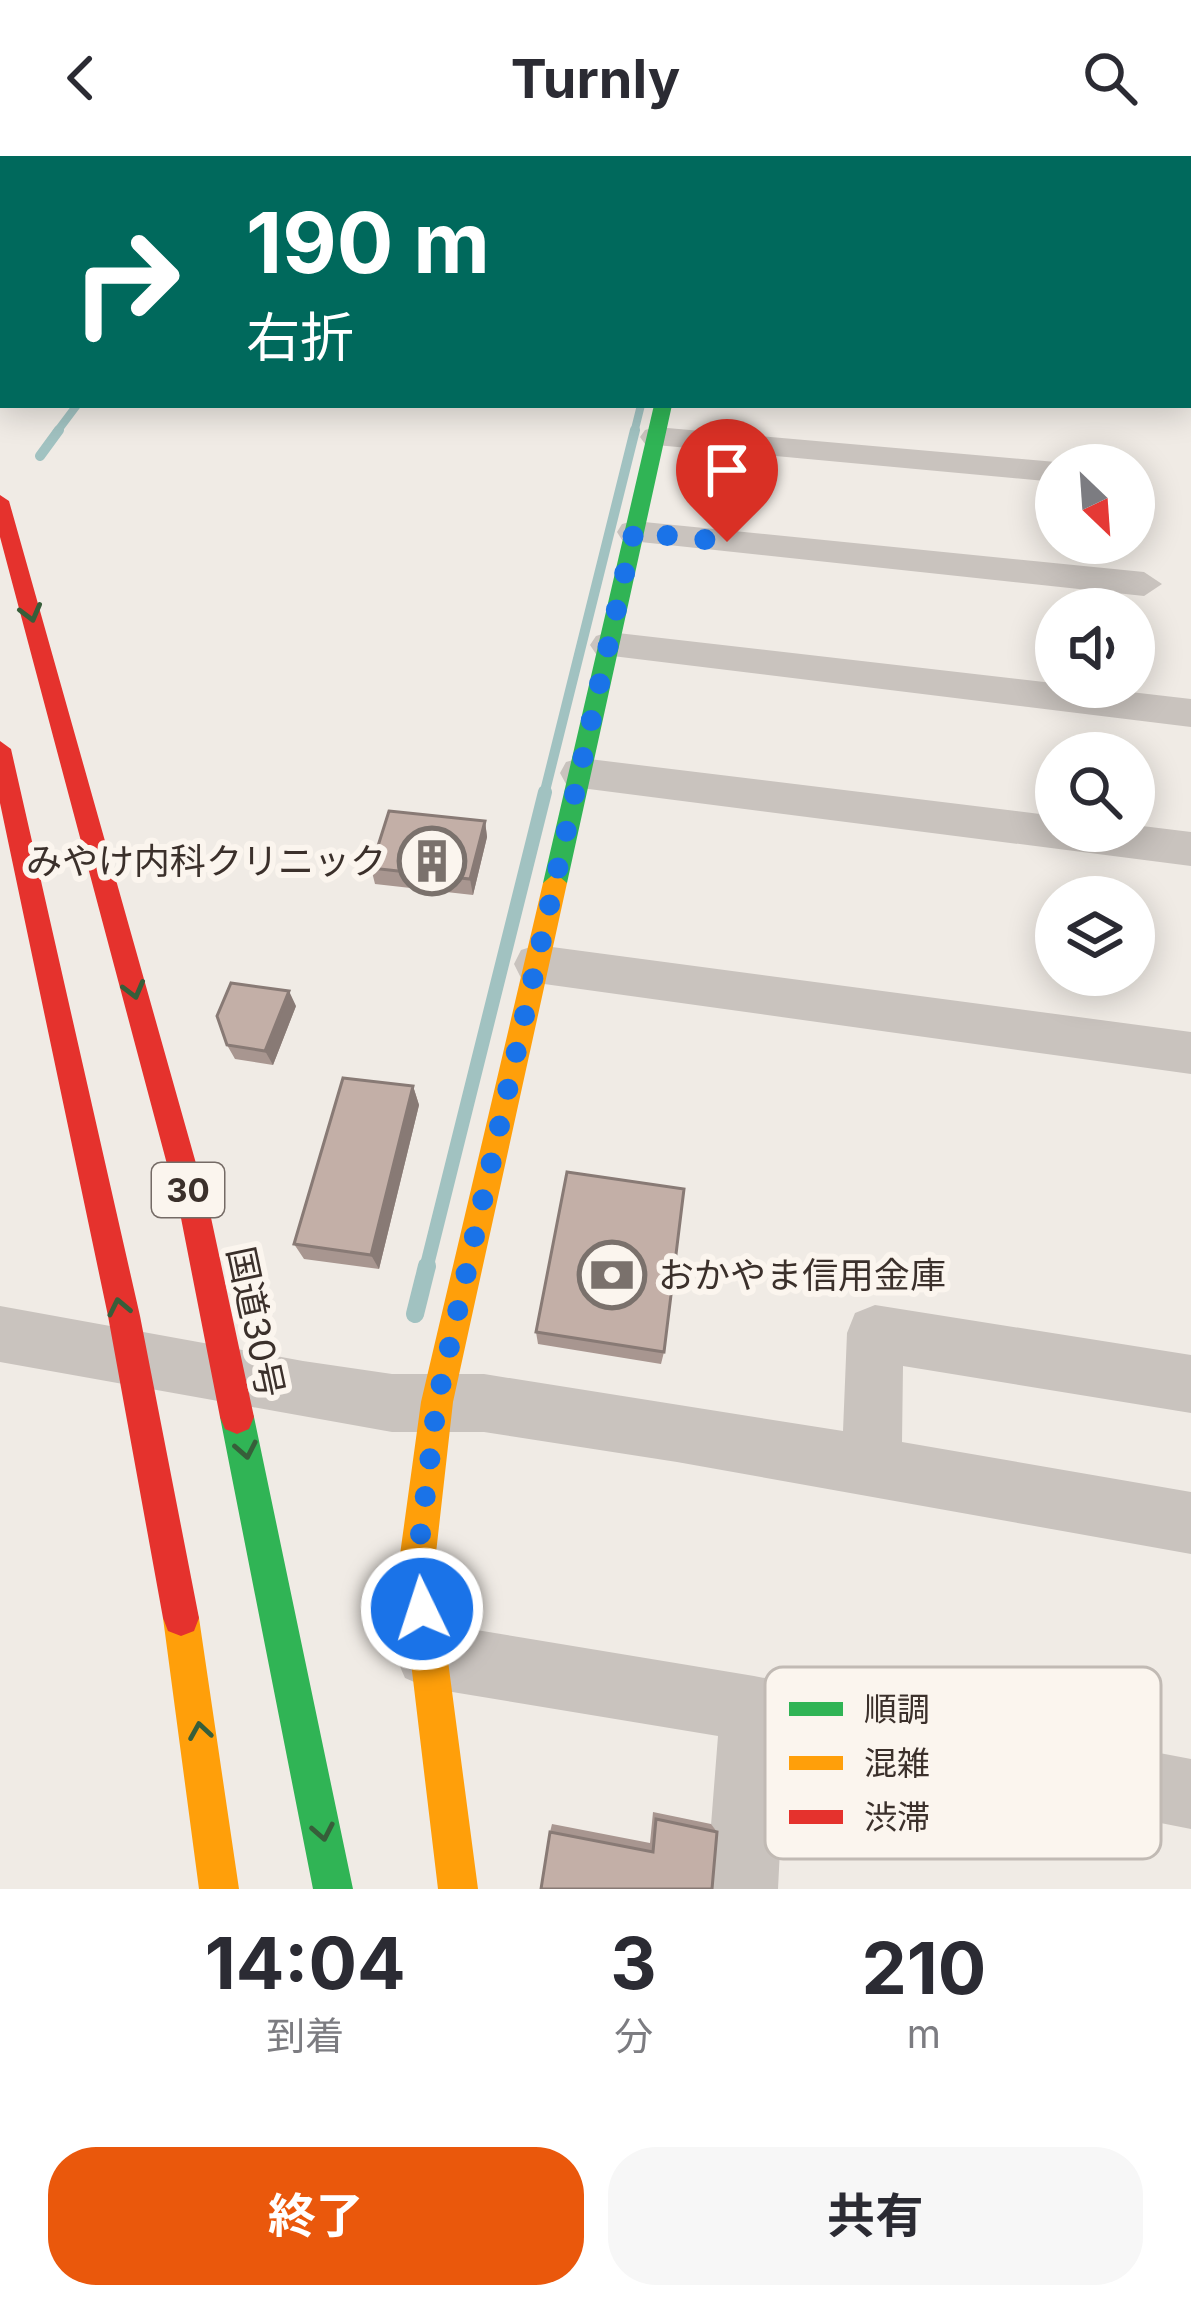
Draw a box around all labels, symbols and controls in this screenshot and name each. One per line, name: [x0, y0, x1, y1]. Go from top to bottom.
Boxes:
icon: back: [48, 45, 114, 111]
icon: search: [1077, 45, 1143, 111]
text: Turnly: [511, 46, 680, 111]
text: 190 m: [246, 192, 490, 293]
icon: right: [48, 204, 204, 360]
text: 右折: [246, 305, 354, 370]
pin: [676, 419, 778, 542]
icon: arrive: [694, 437, 760, 503]
north arrow: [1035, 444, 1155, 564]
map controls: [1035, 444, 1155, 996]
button: sound: [1035, 588, 1155, 708]
one-way arrow: [16, 603, 41, 623]
button: search: [1035, 732, 1155, 852]
building icon: みやけ内科クリニック: [397, 826, 467, 896]
place label: みやけ内科クリニック: [26, 839, 386, 883]
button: layers: [1035, 876, 1155, 996]
one-way arrow: [119, 979, 144, 999]
road number: 30: [152, 1163, 224, 1217]
bank icon: おかやま信用金庫: [577, 1240, 647, 1310]
street label: 国道30号: [219, 1243, 293, 1401]
place label: おかやま信用金庫: [658, 1253, 946, 1297]
one-way arrow: [108, 1297, 133, 1317]
one-way arrow: [232, 1439, 258, 1459]
position arrow: [359, 1546, 485, 1672]
legend: [765, 1667, 1161, 1859]
text: 順調: [864, 1689, 930, 1729]
one-way arrow: [189, 1721, 214, 1741]
text: 混雑: [864, 1743, 930, 1783]
text: 渋滞: [864, 1797, 930, 1837]
one-way arrow: [309, 1822, 335, 1842]
text: 14:04: [205, 1919, 406, 2006]
text: 3: [610, 1919, 657, 2006]
text: 210: [861, 1924, 986, 2011]
text: m: [907, 2010, 941, 2057]
text: 到着: [266, 2012, 344, 2059]
text: 分: [614, 2012, 653, 2059]
button: 終了: [48, 2147, 584, 2285]
button: 共有: [608, 2147, 1143, 2285]

